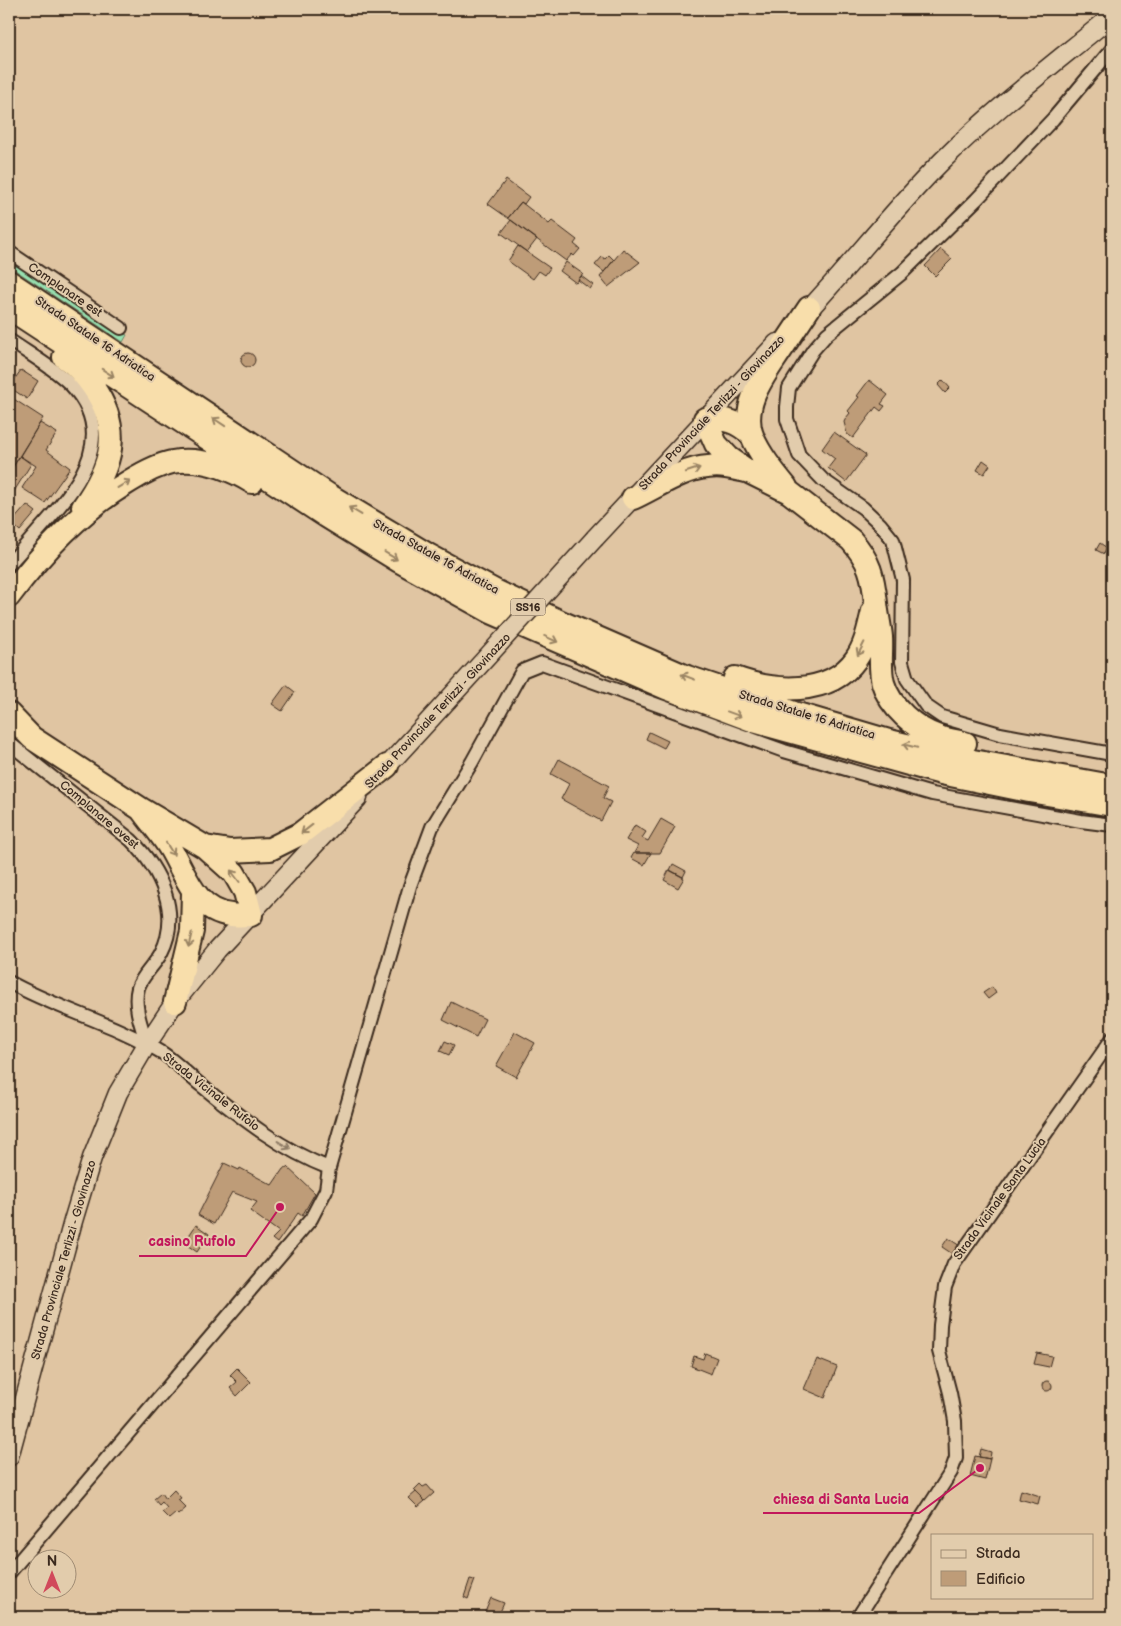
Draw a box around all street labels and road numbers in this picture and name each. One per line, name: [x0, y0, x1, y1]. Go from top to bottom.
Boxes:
street label: Complanare est: [25, 260, 105, 321]
street label: Strada Statale 16 Adriatica: [32, 293, 158, 385]
street label: Strada Provinciale Terlizzi - Giovinazzo: [636, 332, 788, 494]
street label: Strada Statale 16 Adriatica: [370, 516, 502, 598]
road number: SS16: [510, 598, 546, 616]
street label: Strada Provinciale Terlizzi - Giovinazzo: [362, 630, 514, 792]
street label: Strada Statale 16 Adriatica: [737, 687, 877, 743]
street label: Complanare ovest: [56, 778, 142, 853]
street label: Strada Vicinale Rufolo: [159, 1049, 263, 1135]
street label: Strada Vicinale Santa Lucia: [950, 1135, 1050, 1263]
street label: Strada Provinciale Terlizzi - Giovinazzo: [28, 1158, 100, 1362]

